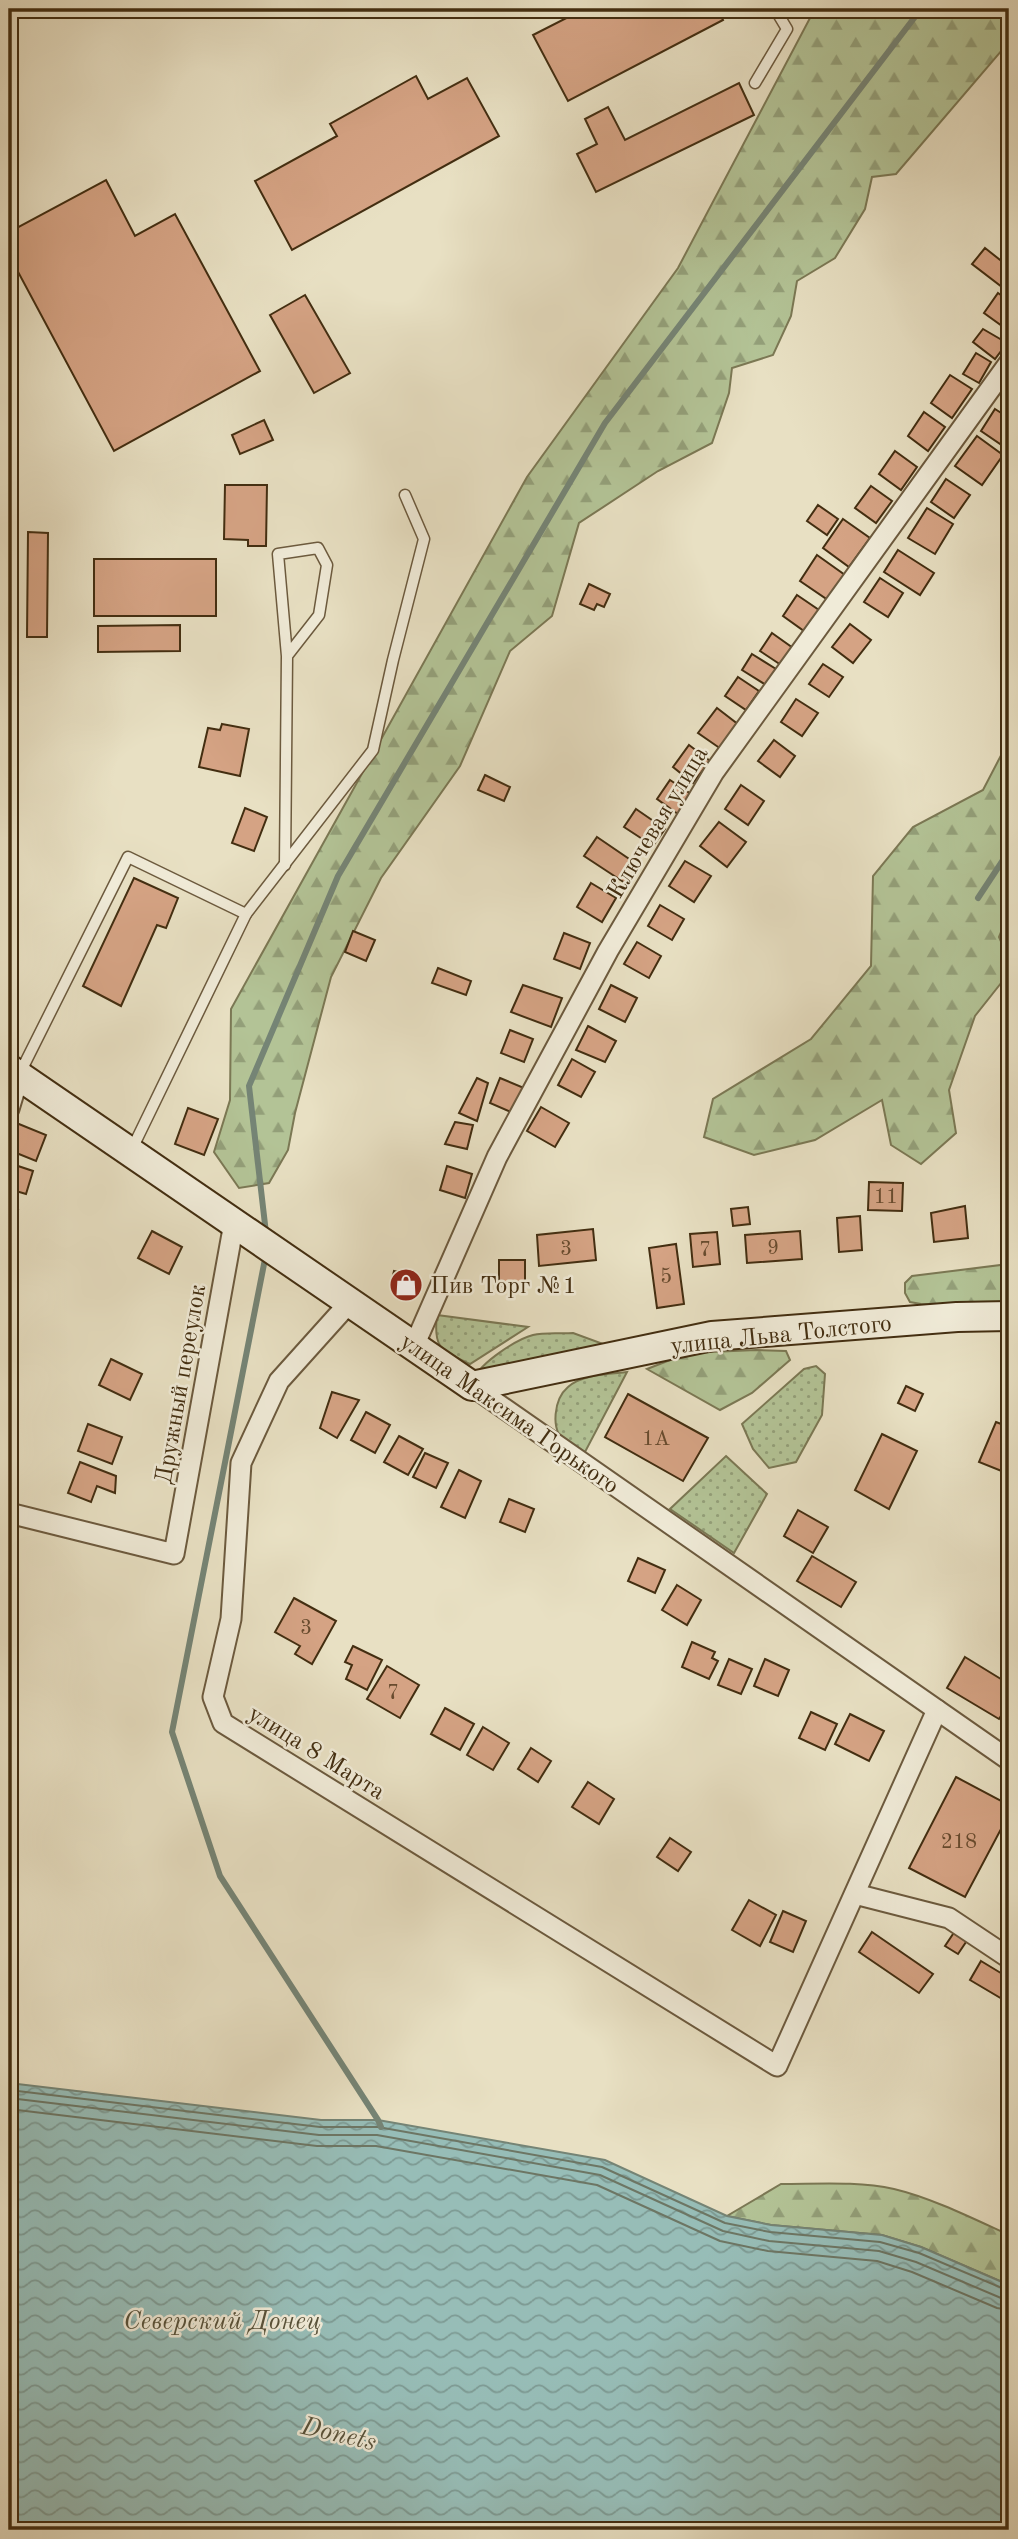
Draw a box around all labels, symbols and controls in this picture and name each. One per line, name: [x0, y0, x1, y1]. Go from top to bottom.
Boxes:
street label: Ключевая улица: [604, 743, 713, 903]
house number: 11: [874, 1187, 898, 1208]
house number: 9: [767, 1238, 779, 1259]
house number: 3: [560, 1239, 572, 1260]
house number: 7: [699, 1240, 711, 1261]
shop icon: Пив Торг №1: [387, 1266, 425, 1304]
house number: 5: [660, 1267, 672, 1288]
place label: Пив Торг №1: [430, 1275, 577, 1299]
street label: Дружный переулок: [153, 1283, 211, 1486]
street label: улица Льва Толстого: [669, 1312, 893, 1360]
street label: улица Максима Горького: [395, 1330, 623, 1499]
house number: 1А: [642, 1429, 670, 1450]
house number: 3: [300, 1618, 312, 1639]
house number: 7: [387, 1683, 399, 1704]
street label: улица 8 Марта: [243, 1702, 389, 1805]
house number: 218: [941, 1832, 977, 1853]
water label: Северский Донец: [123, 2309, 321, 2335]
water label: Donets: [297, 2413, 379, 2456]

